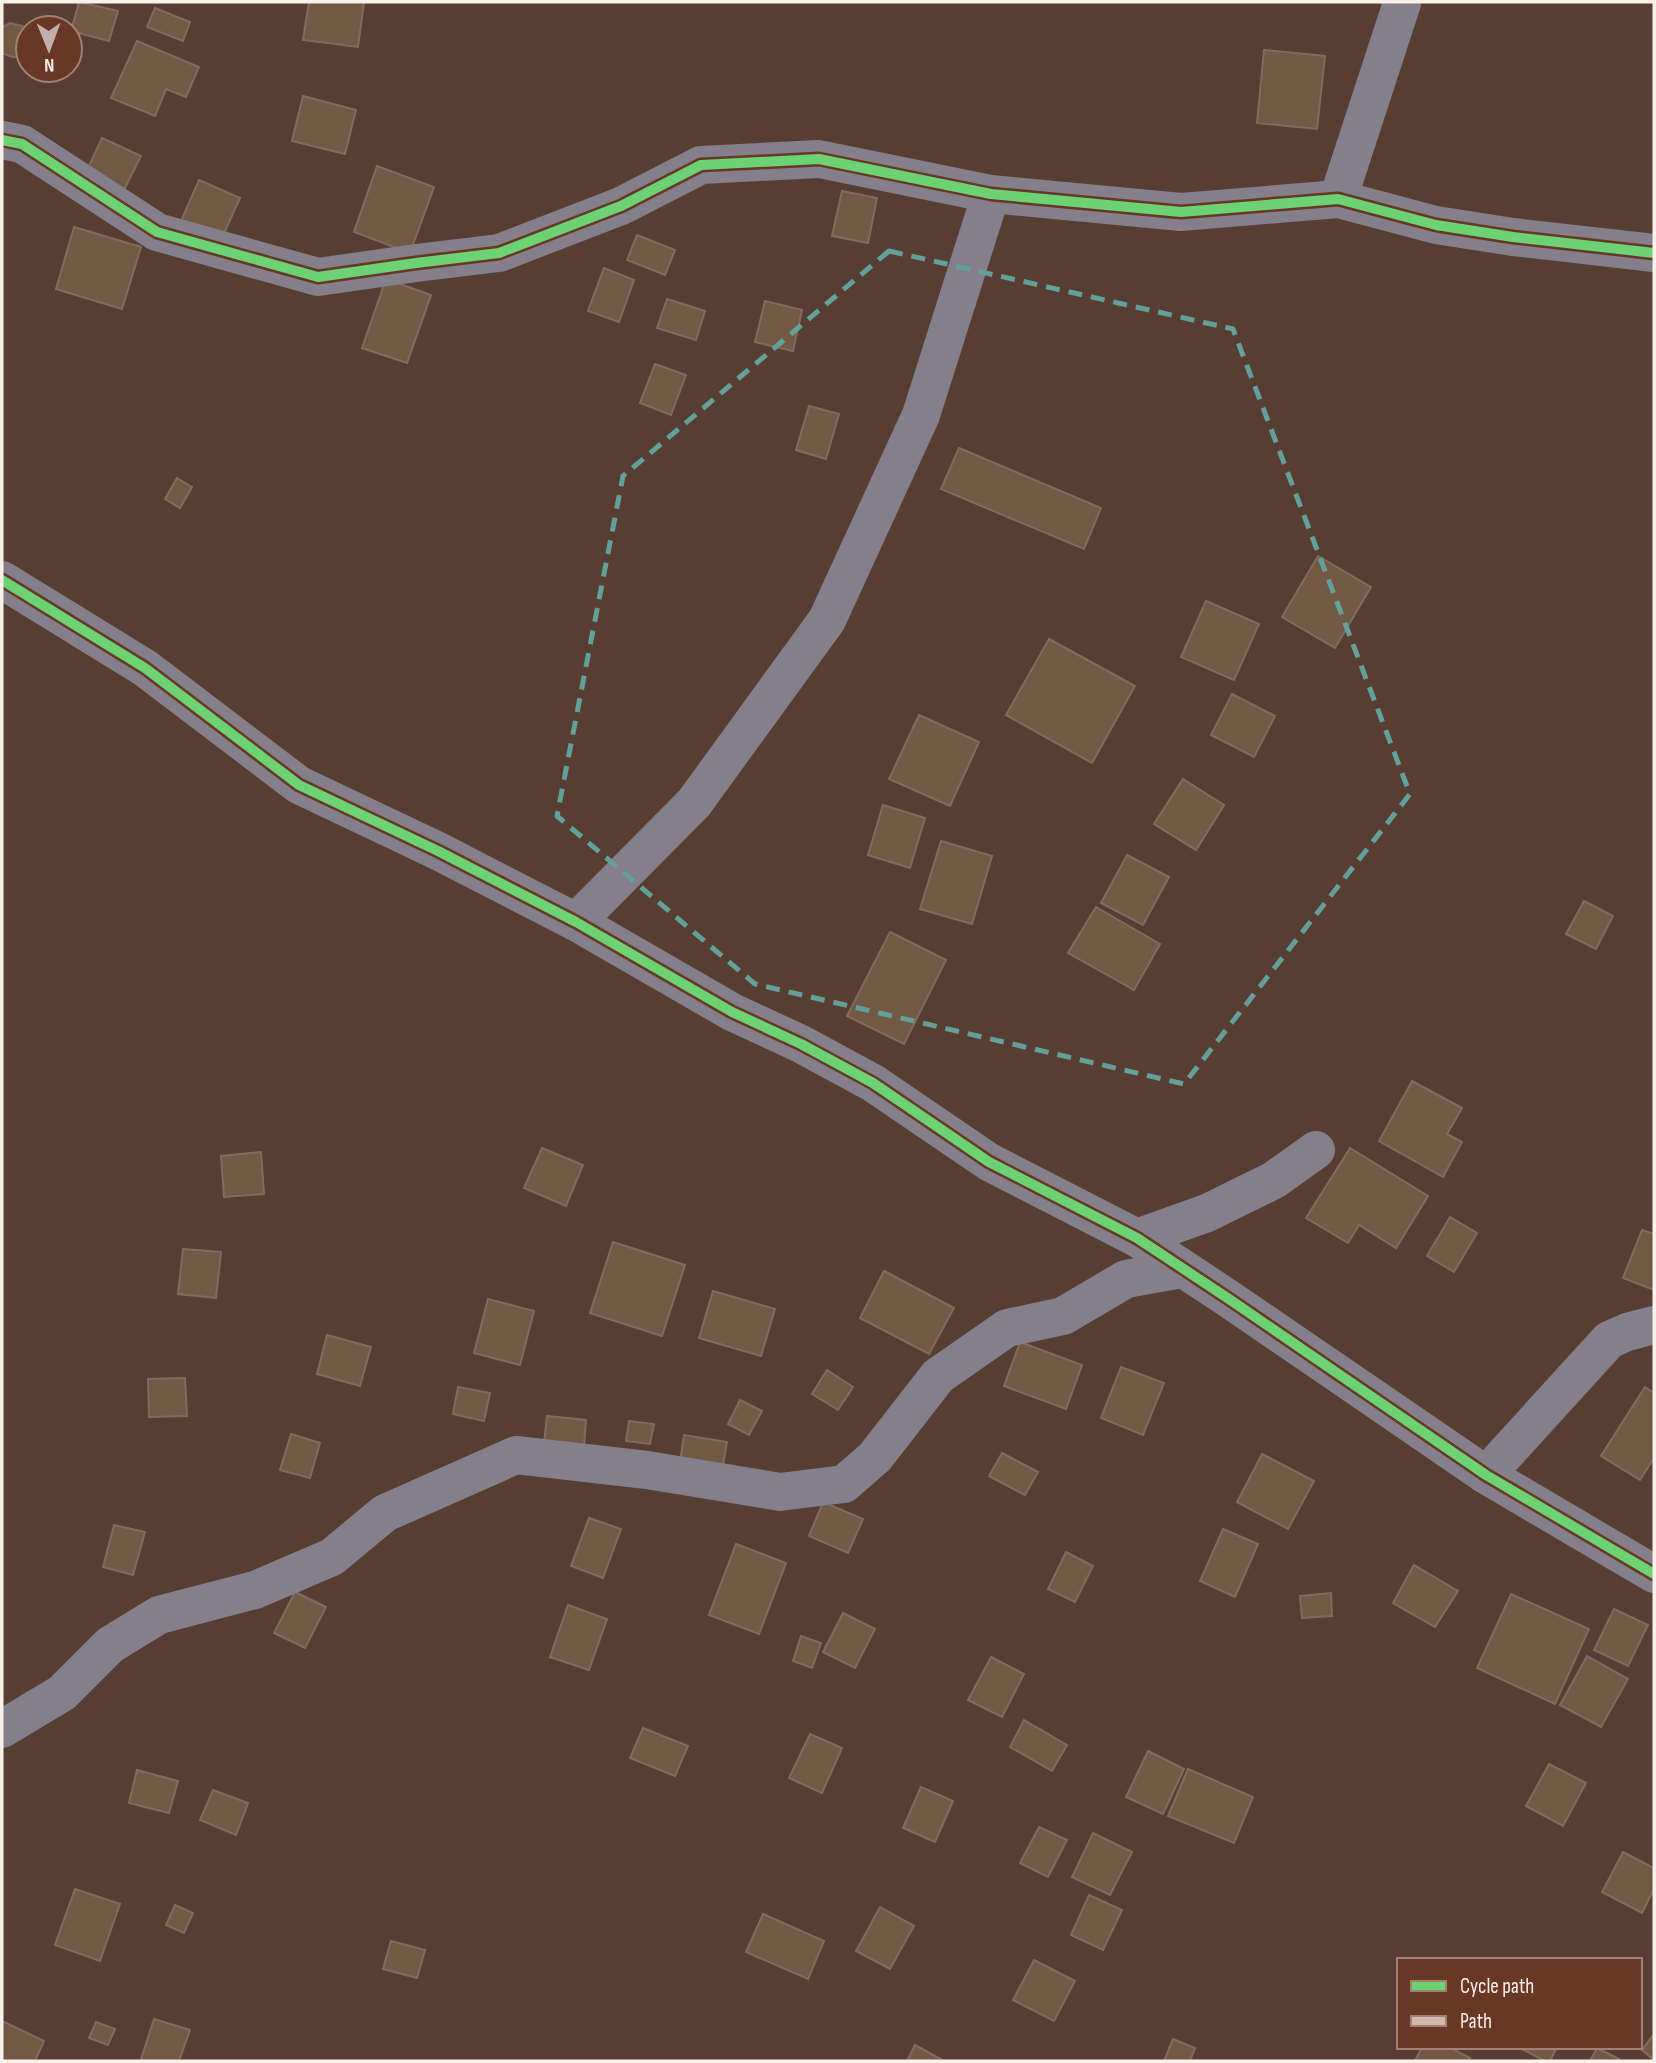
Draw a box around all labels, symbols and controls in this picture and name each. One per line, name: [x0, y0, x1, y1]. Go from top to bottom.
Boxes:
north arrow: [14, 14, 84, 84]
text: N: [44, 53, 55, 76]
legend: [1397, 1958, 1642, 2049]
text: Cycle path: [1460, 1974, 1534, 1999]
text: Path: [1460, 2009, 1492, 2034]

